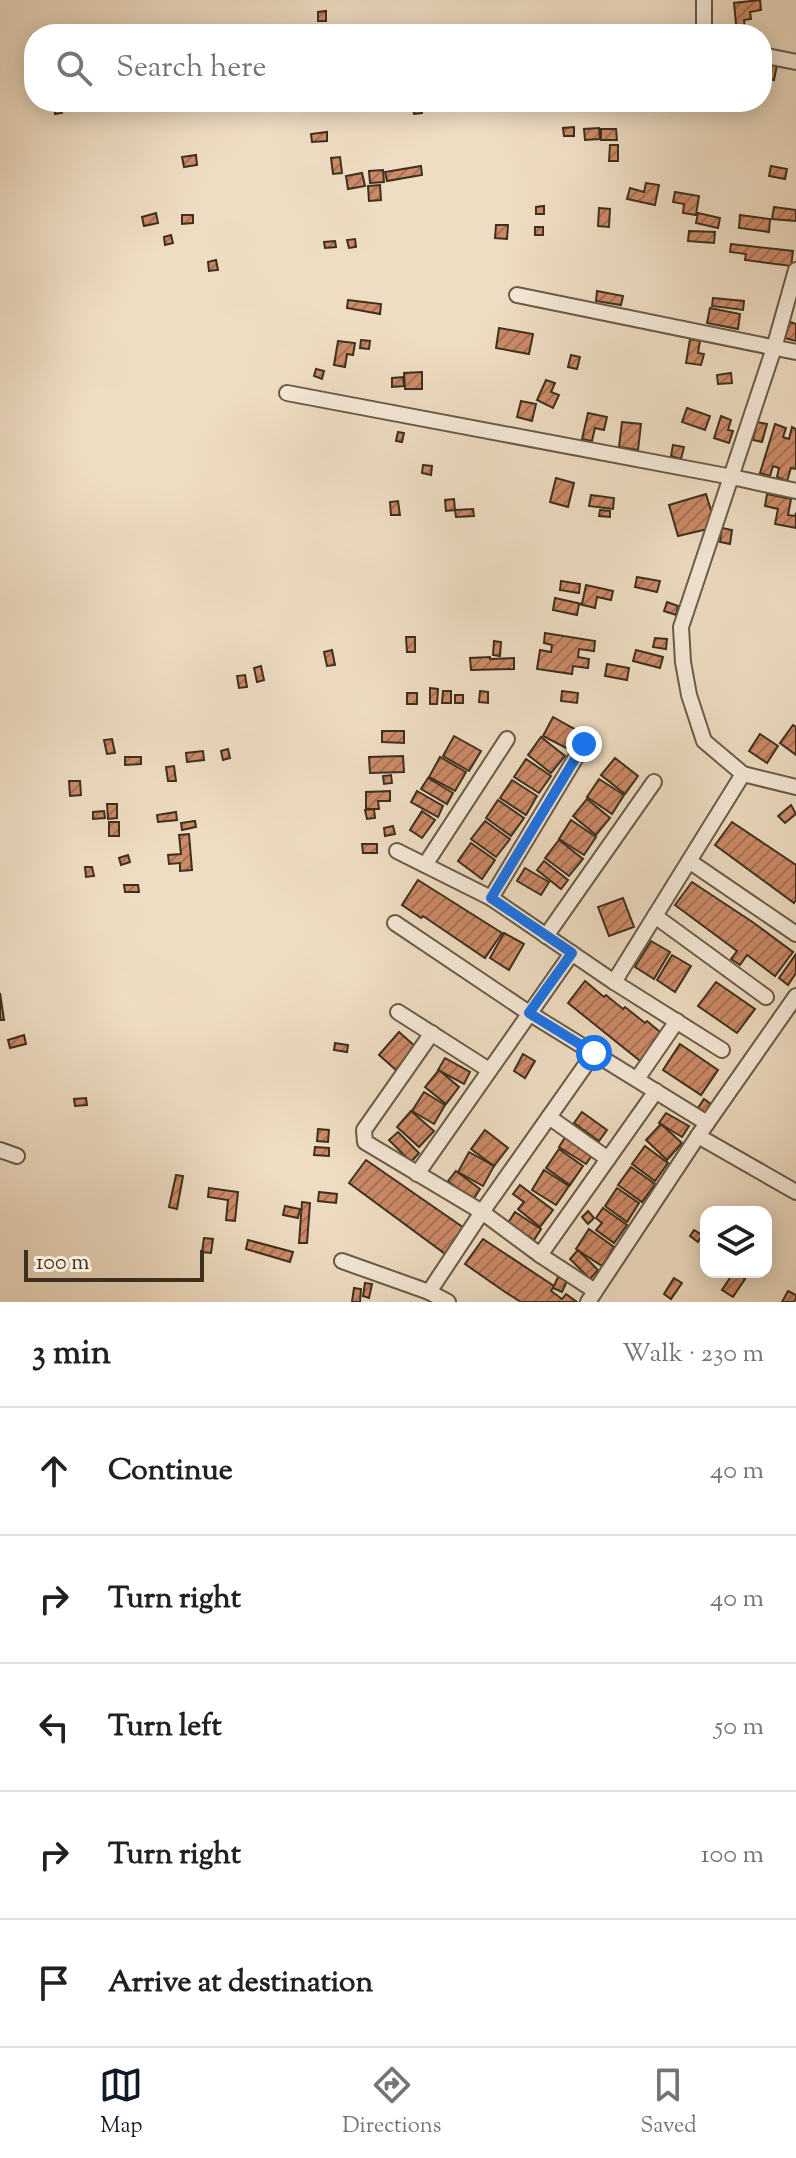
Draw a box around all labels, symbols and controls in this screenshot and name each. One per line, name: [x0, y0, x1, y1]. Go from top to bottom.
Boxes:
search box: [24, 24, 772, 112]
icon: search: [52, 46, 96, 90]
text: Search here: [116, 47, 266, 90]
route end: [566, 726, 602, 762]
route start: [576, 1035, 612, 1071]
map controls: [700, 1206, 772, 1278]
button: layers: [700, 1206, 772, 1278]
scale bar: [24, 1246, 204, 1282]
text: 100 m: [36, 1248, 89, 1280]
text: 3 min: [32, 1330, 111, 1379]
text: Walk · 230 m: [622, 1336, 764, 1373]
icon: ahead: [32, 1449, 76, 1493]
text: Continue: [108, 1450, 233, 1493]
text: 40 m: [710, 1453, 764, 1490]
icon: right: [32, 1577, 76, 1621]
text: Turn right: [108, 1578, 241, 1621]
text: 40 m: [710, 1581, 764, 1618]
icon: left: [32, 1705, 76, 1749]
text: Turn left: [108, 1706, 222, 1749]
text: 50 m: [714, 1709, 764, 1746]
icon: right: [32, 1833, 76, 1877]
text: Turn right: [108, 1834, 241, 1877]
text: 100 m: [701, 1837, 764, 1874]
icon: arrive: [32, 1961, 76, 2005]
text: Arrive at destination: [108, 1962, 373, 2005]
tab: Map: [99, 2063, 143, 2143]
tab: Directions: [342, 2063, 441, 2143]
tab: Saved: [640, 2063, 697, 2143]

